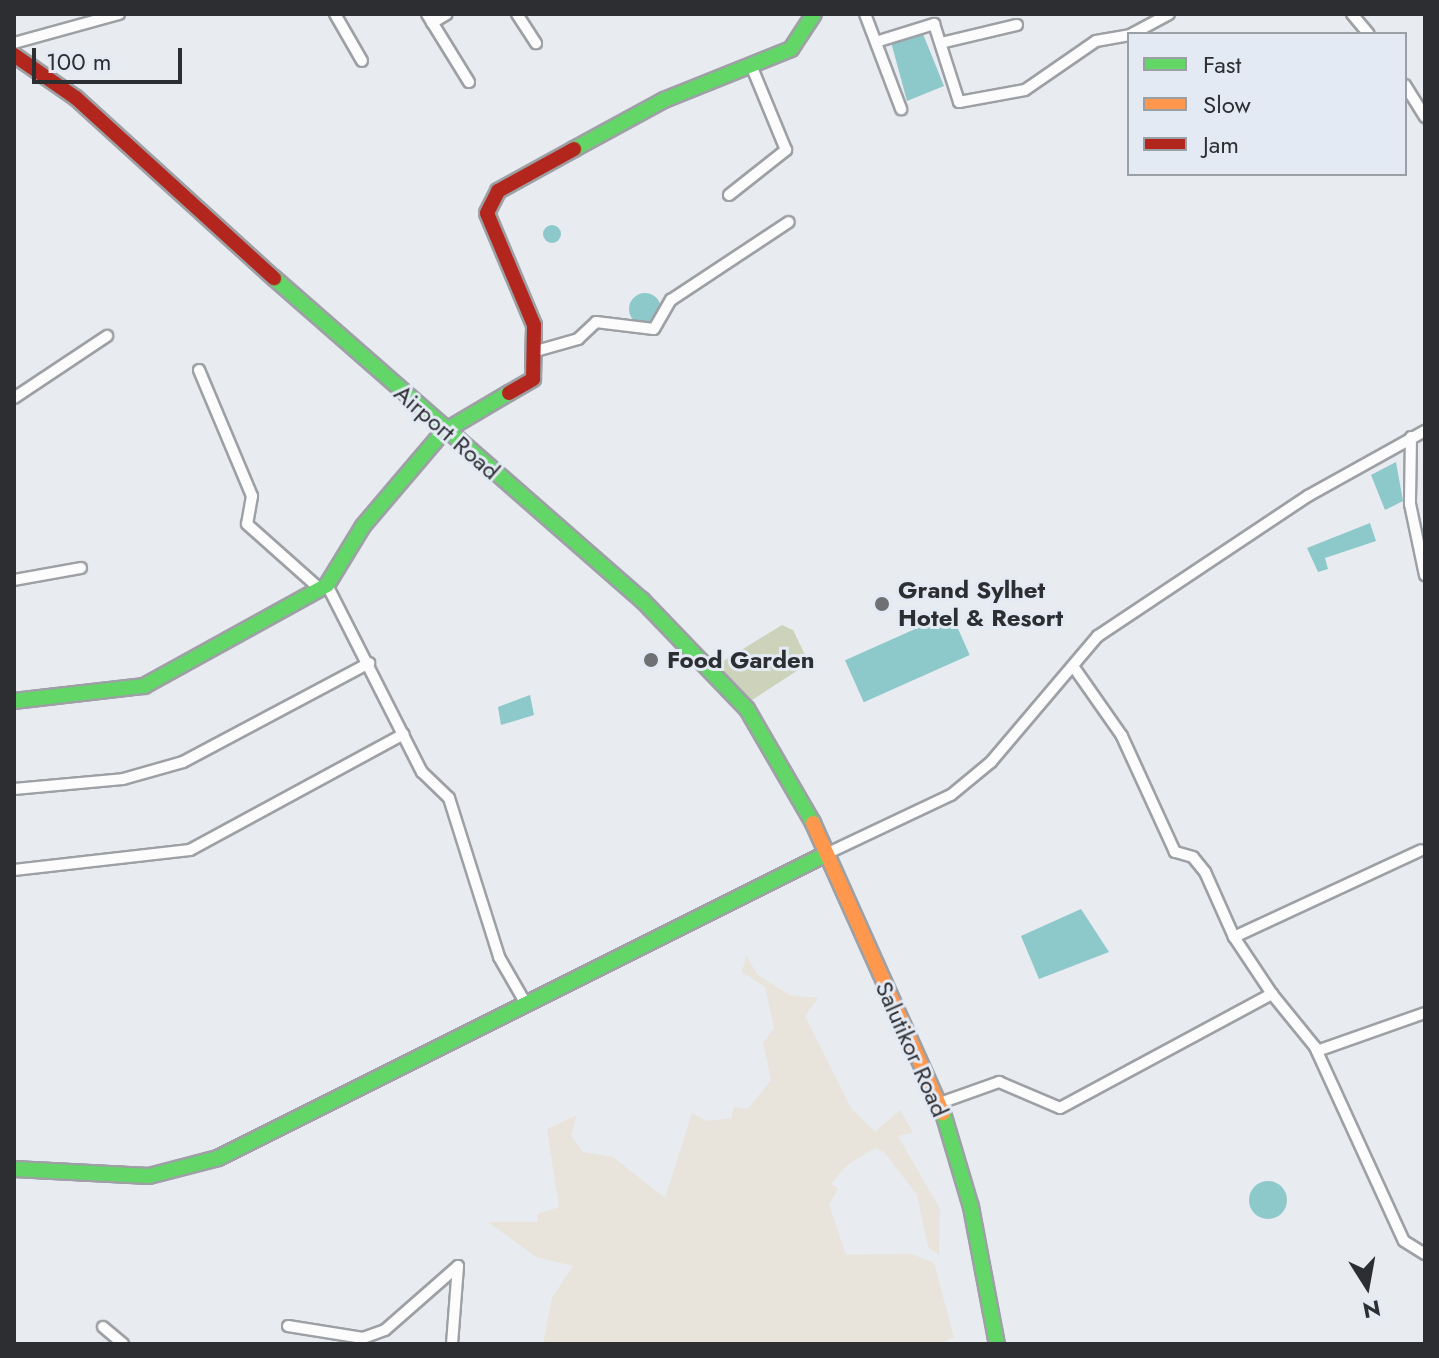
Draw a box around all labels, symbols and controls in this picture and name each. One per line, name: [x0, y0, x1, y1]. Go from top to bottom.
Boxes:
scale bar: [36, 32, 186, 82]
legend: [1127, 32, 1407, 176]
text: 100 m: [46, 44, 112, 79]
text: Fast: [1203, 47, 1241, 82]
text: Slow: [1203, 87, 1251, 122]
text: Jam: [1203, 127, 1239, 162]
street label: Airport Road: [388, 378, 506, 486]
place label: Grand Sylhet Hotel & Resort: [898, 576, 1063, 632]
marker: Grand Sylhet Hotel & Resort: [873, 595, 891, 613]
place label: Food Garden: [667, 646, 815, 674]
marker: Food Garden: [642, 651, 660, 669]
street label: Salutikor Road: [869, 977, 955, 1121]
north arrow: [1327, 1246, 1407, 1326]
text: N: [1360, 1292, 1383, 1327]

